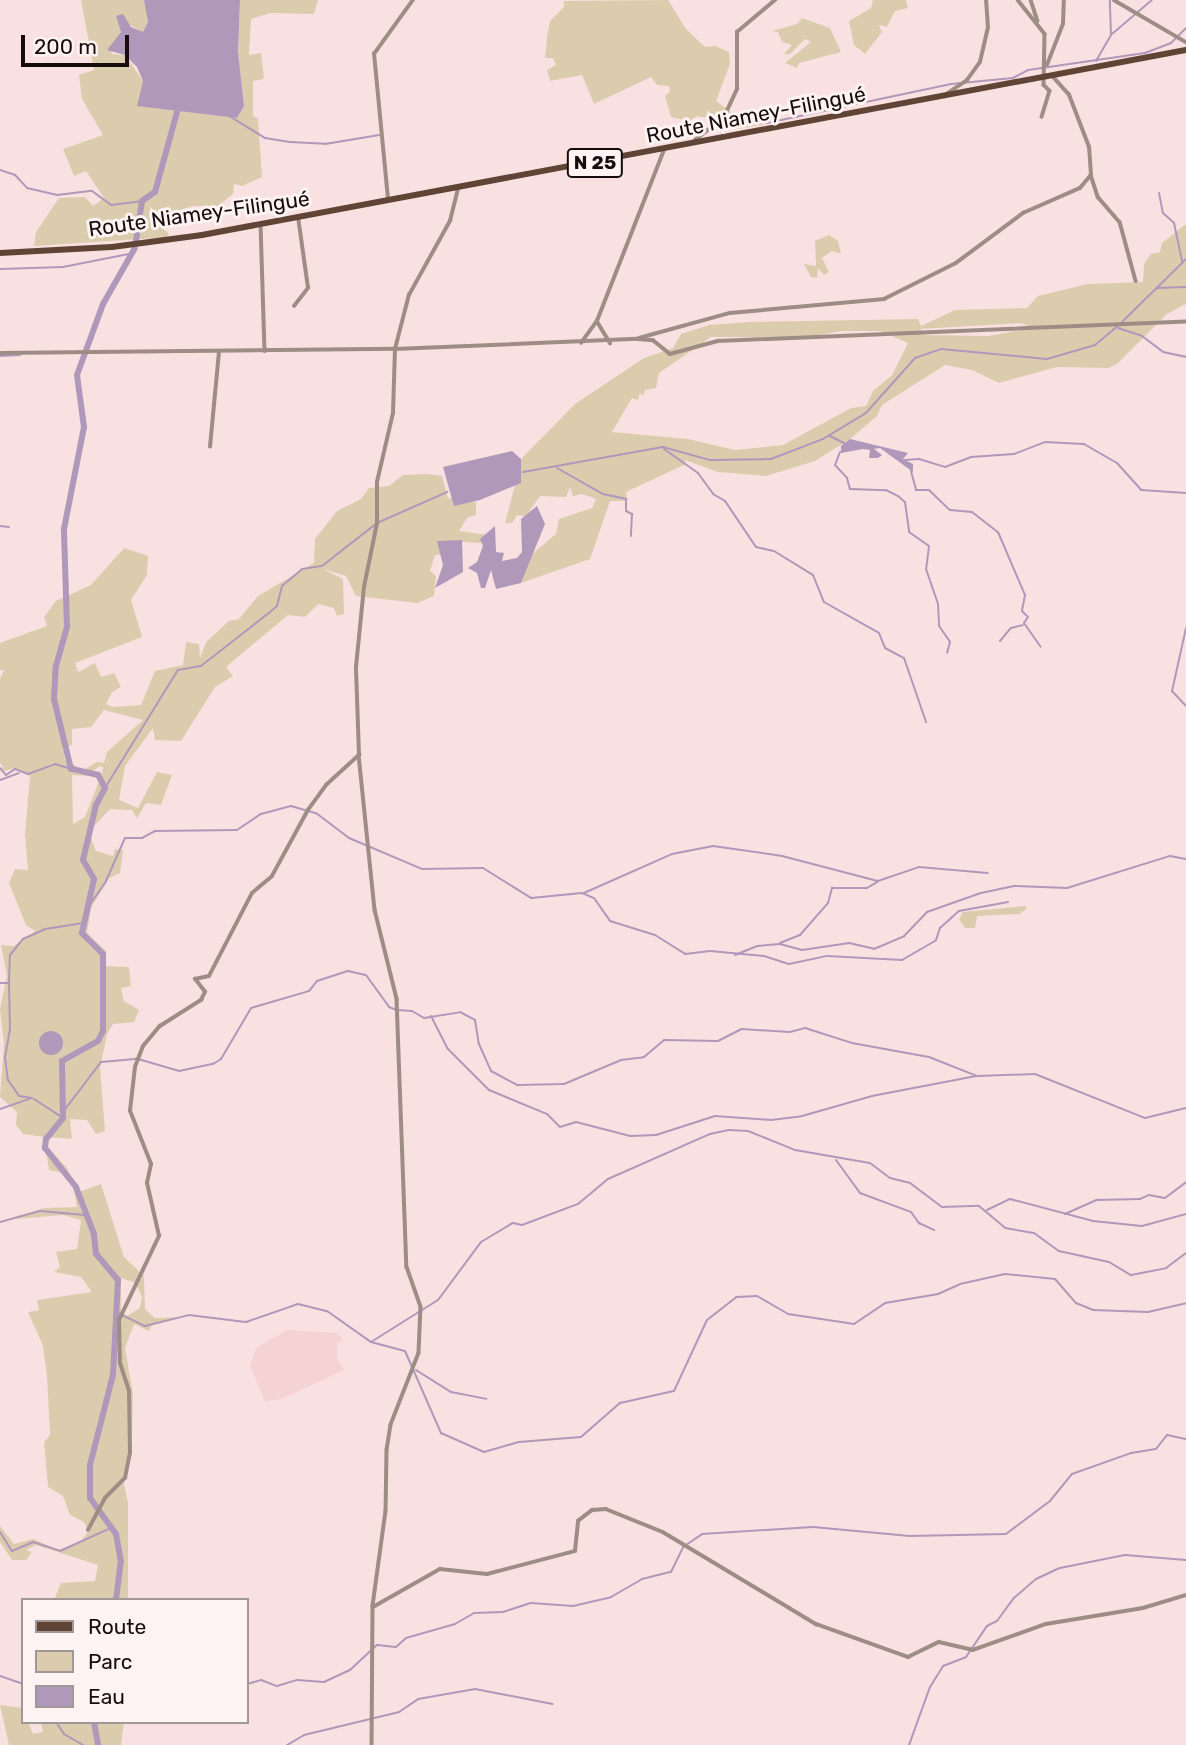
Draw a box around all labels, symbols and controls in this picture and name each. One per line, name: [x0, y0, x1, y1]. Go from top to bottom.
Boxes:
scale bar: [24, 21, 133, 65]
text: 200 m: [34, 34, 97, 59]
street label: Route Niamey-Filingué: [644, 81, 868, 149]
road number: N 25: [565, 148, 625, 178]
street label: Route Niamey-Filingué: [87, 186, 311, 242]
legend: [21, 1598, 248, 1724]
text: Route: [88, 1614, 146, 1639]
text: Parc: [88, 1649, 132, 1674]
text: Eau: [88, 1684, 125, 1709]

